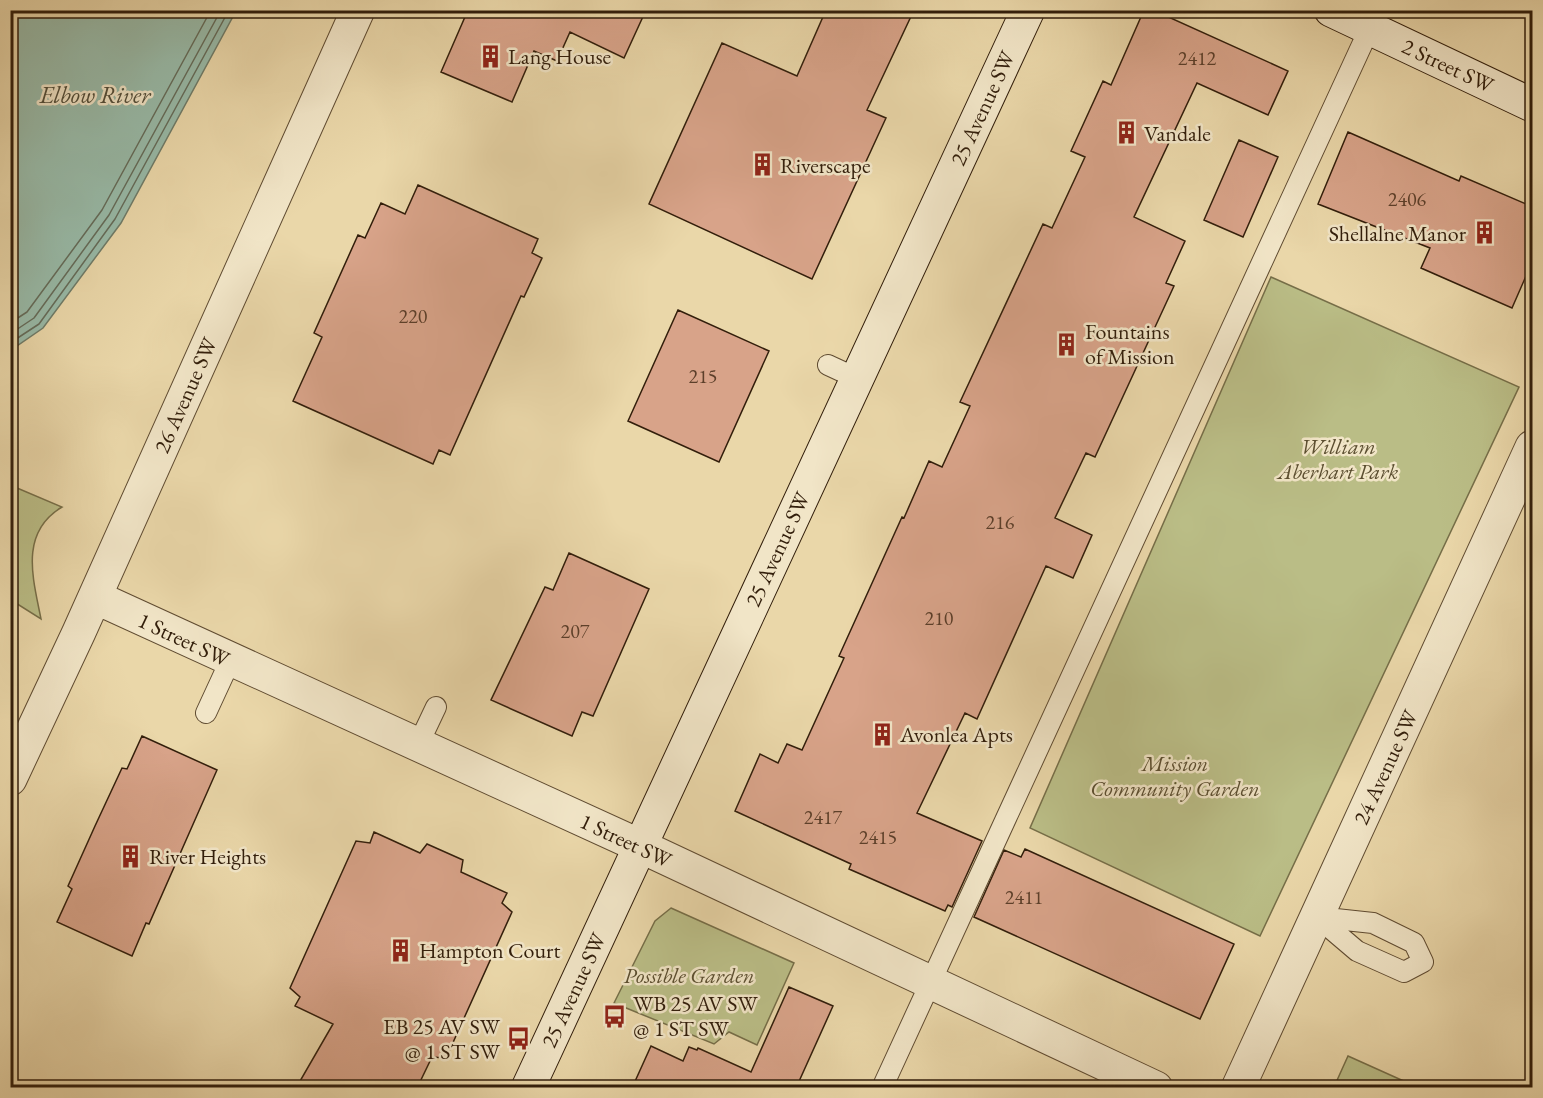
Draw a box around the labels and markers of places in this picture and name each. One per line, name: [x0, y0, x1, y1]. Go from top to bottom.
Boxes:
place label: Lang House: [508, 42, 612, 71]
building icon: Lang House: [477, 43, 503, 69]
place label: Vandale: [1144, 119, 1211, 148]
building icon: Vandale: [1113, 120, 1139, 146]
place label: Riverscape: [780, 151, 871, 180]
building icon: Riverscape: [749, 152, 775, 178]
place label: Shellalne Manor: [1329, 219, 1467, 248]
building icon: Shellalne Manor: [1471, 220, 1497, 246]
place label: Fountains of Mission: [1085, 317, 1175, 371]
building icon: Fountains of Mission: [1054, 331, 1080, 357]
place label: Avonlea Apts: [899, 720, 1013, 749]
building icon: Avonlea Apts: [869, 721, 895, 747]
place label: River Heights: [149, 842, 266, 871]
building icon: River Heights: [118, 843, 144, 869]
place label: Hampton Court: [419, 936, 560, 965]
building icon: Hampton Court: [388, 937, 414, 963]
place label: WB 25 AV SW @ 1 ST SW: [633, 989, 759, 1043]
bus stop icon: WB 25 AV SW @ 1 ST SW: [602, 1003, 628, 1029]
place label: EB 25 AV SW @ 1 ST SW: [383, 1012, 501, 1066]
bus stop icon: EB 25 AV SW @ 1 ST SW: [505, 1026, 531, 1052]

